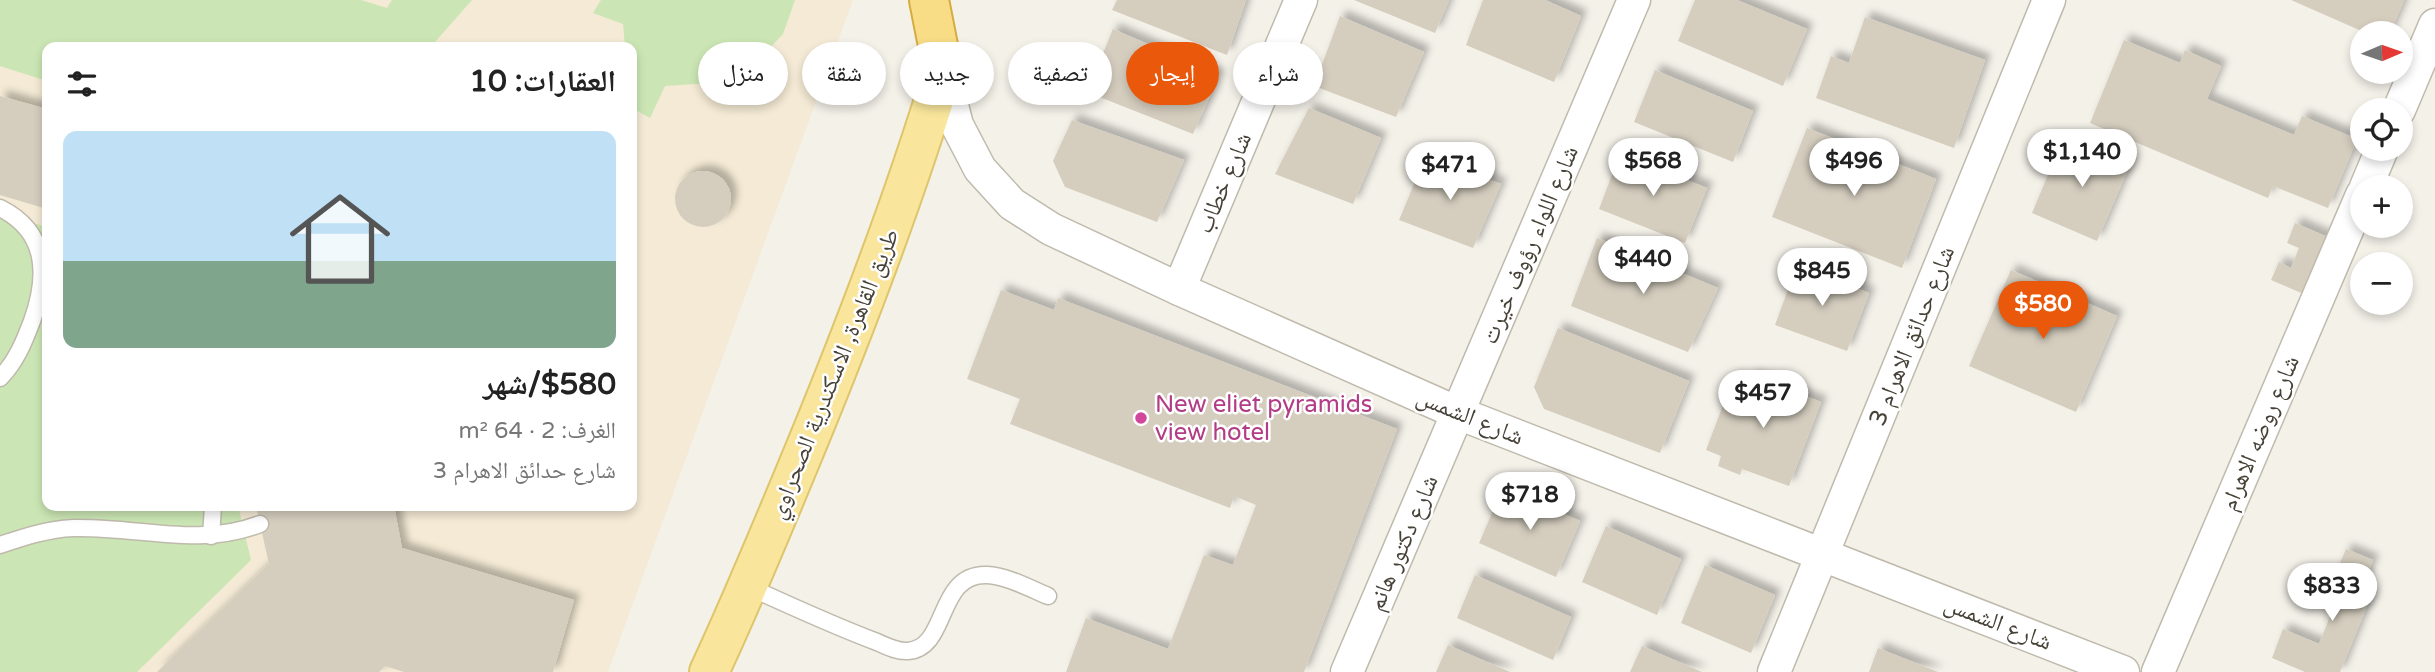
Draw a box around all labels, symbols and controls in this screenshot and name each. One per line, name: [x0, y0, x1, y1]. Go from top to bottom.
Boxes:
north arrow: [2350, 21, 2413, 84]
map controls: [2350, 21, 2413, 315]
chip: منزل: [698, 42, 788, 105]
chip: شقة: [802, 42, 886, 105]
chip: جديد: [900, 42, 994, 105]
chip: تصفية: [1008, 42, 1112, 105]
chip: إيجار: [1126, 42, 1219, 105]
chip: شراء: [1233, 42, 1323, 105]
text: العقارات: 10: [469, 63, 616, 100]
icon: filters: [63, 65, 101, 103]
button: locate: [2350, 98, 2413, 161]
street label: شارع خطاب: [1190, 128, 1258, 238]
pin: $1,140: [2025, 130, 2139, 189]
pin: $568: [1612, 138, 1694, 198]
pin: $496: [1813, 138, 1895, 198]
text: $1,140: [2043, 138, 2121, 166]
street label: شارع اللواء رؤوف خيرت: [1475, 141, 1585, 349]
pin: $471: [1409, 142, 1491, 202]
text: $568: [1624, 147, 1682, 175]
text: $496: [1825, 147, 1883, 175]
text: $471: [1421, 151, 1479, 179]
button: +: [2350, 175, 2413, 238]
icon: home: [277, 176, 403, 302]
street label: طريق القاهرة, الاسكندرية الصحراوي: [762, 225, 909, 525]
pin: $440: [1602, 236, 1684, 296]
street label: شارع حدائق الاهرام 3: [1863, 242, 1962, 430]
text: $440: [1614, 245, 1672, 273]
pin: $845: [1781, 248, 1863, 308]
button: −: [2350, 252, 2413, 315]
text: $845: [1793, 257, 1851, 285]
pin: $580: [2002, 282, 2084, 341]
text: $580: [2014, 290, 2072, 318]
street label: شارع روضه الاهرام: [2214, 351, 2307, 515]
text: $580/شهر: [483, 366, 616, 403]
pin: $457: [1722, 370, 1804, 430]
text: $457: [1734, 379, 1792, 407]
street label: شارع الشمس: [1412, 382, 1528, 452]
place label: New eliet pyramids view hotel: [1155, 390, 1372, 447]
marker: New eliet pyramids view hotel: [1133, 410, 1149, 426]
text: الغرف: 2 · 64 m²: [458, 417, 616, 445]
text: شارع حدائق الاهرام 3: [433, 457, 616, 485]
street label: شارع دكتور هانم: [1361, 471, 1446, 616]
pin: $718: [1489, 472, 1571, 532]
text: $718: [1501, 481, 1559, 509]
pin: $833: [2291, 564, 2373, 623]
text: $833: [2303, 572, 2361, 600]
street label: شارع الشمس: [1940, 589, 2056, 657]

